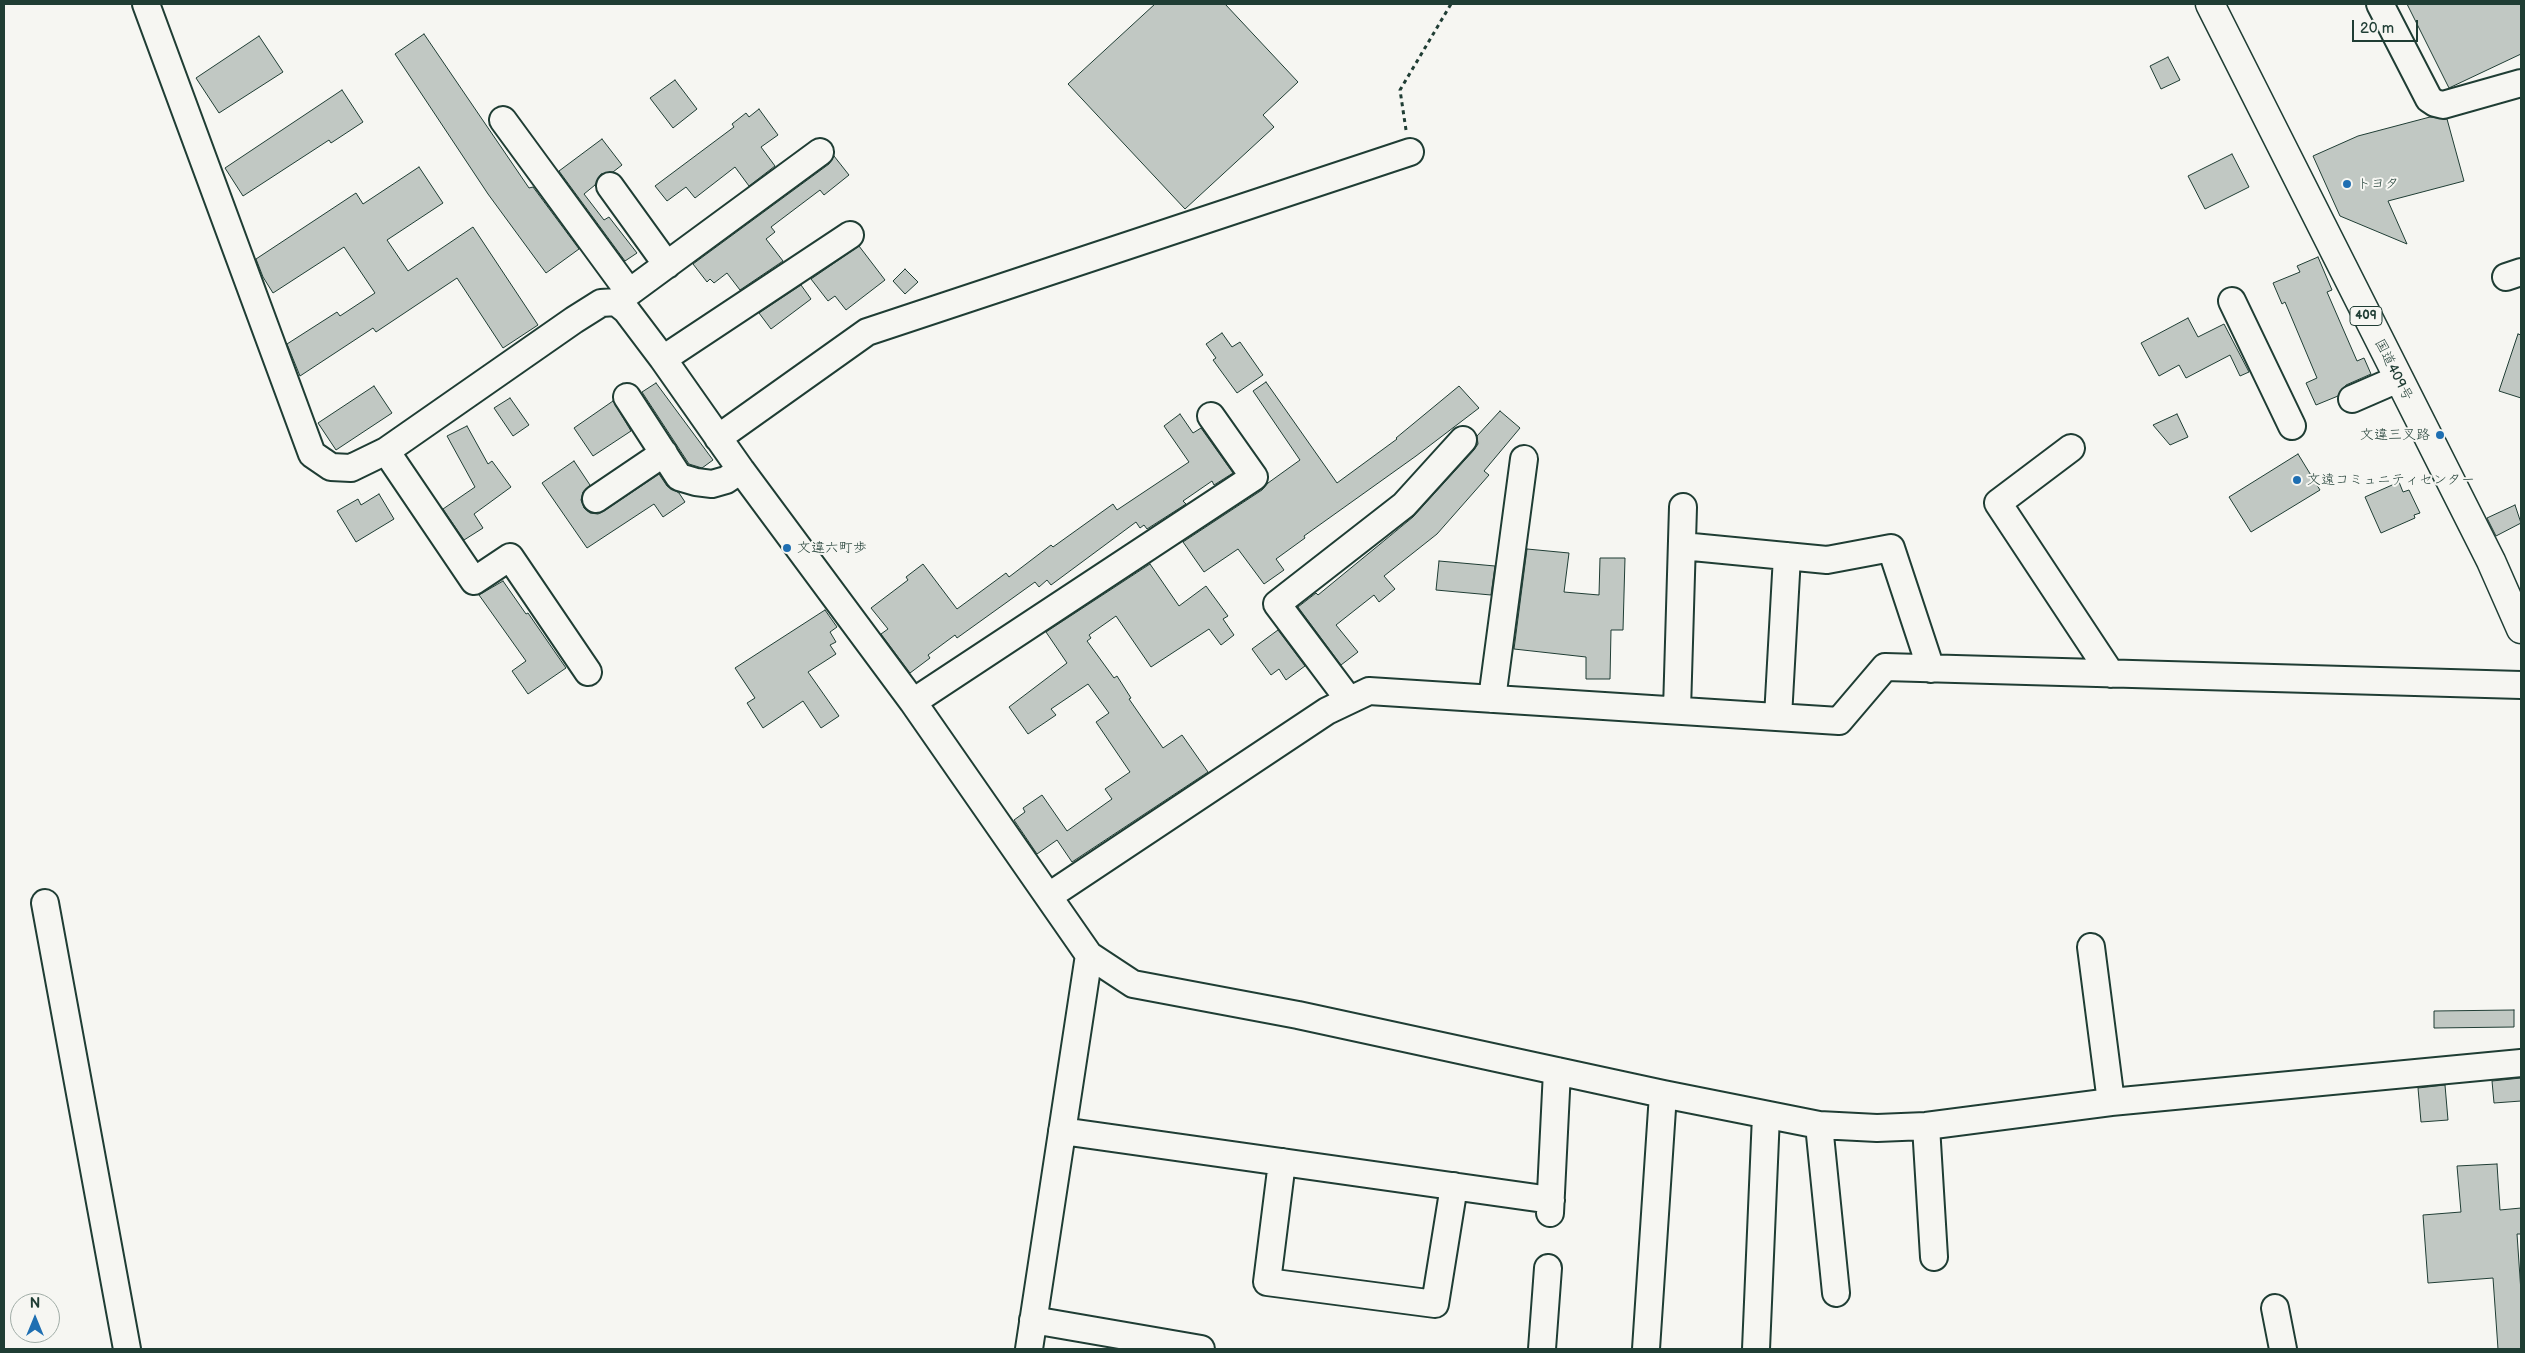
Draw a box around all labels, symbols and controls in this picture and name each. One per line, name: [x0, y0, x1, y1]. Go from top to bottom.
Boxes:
scale bar: [2355, 10, 2421, 42]
text: 20 m: [2360, 19, 2394, 38]
place label: トヨタ: [2357, 176, 2399, 192]
marker: トヨタ: [2341, 178, 2353, 190]
road number: 409: [2350, 306, 2382, 326]
street label: 国道409号: [2370, 336, 2416, 404]
place label: 文違三叉路: [2360, 427, 2430, 443]
marker: 文違三叉路: [2434, 429, 2446, 441]
place label: 文遠コミュニティセンター: [2307, 472, 2475, 488]
marker: 文遠コミュニティセンター: [2291, 474, 2303, 486]
place label: 文違六町歩: [797, 540, 867, 556]
marker: 文違六町歩: [781, 542, 793, 554]
north arrow: [10, 1293, 60, 1343]
text: N: [30, 1295, 40, 1312]

